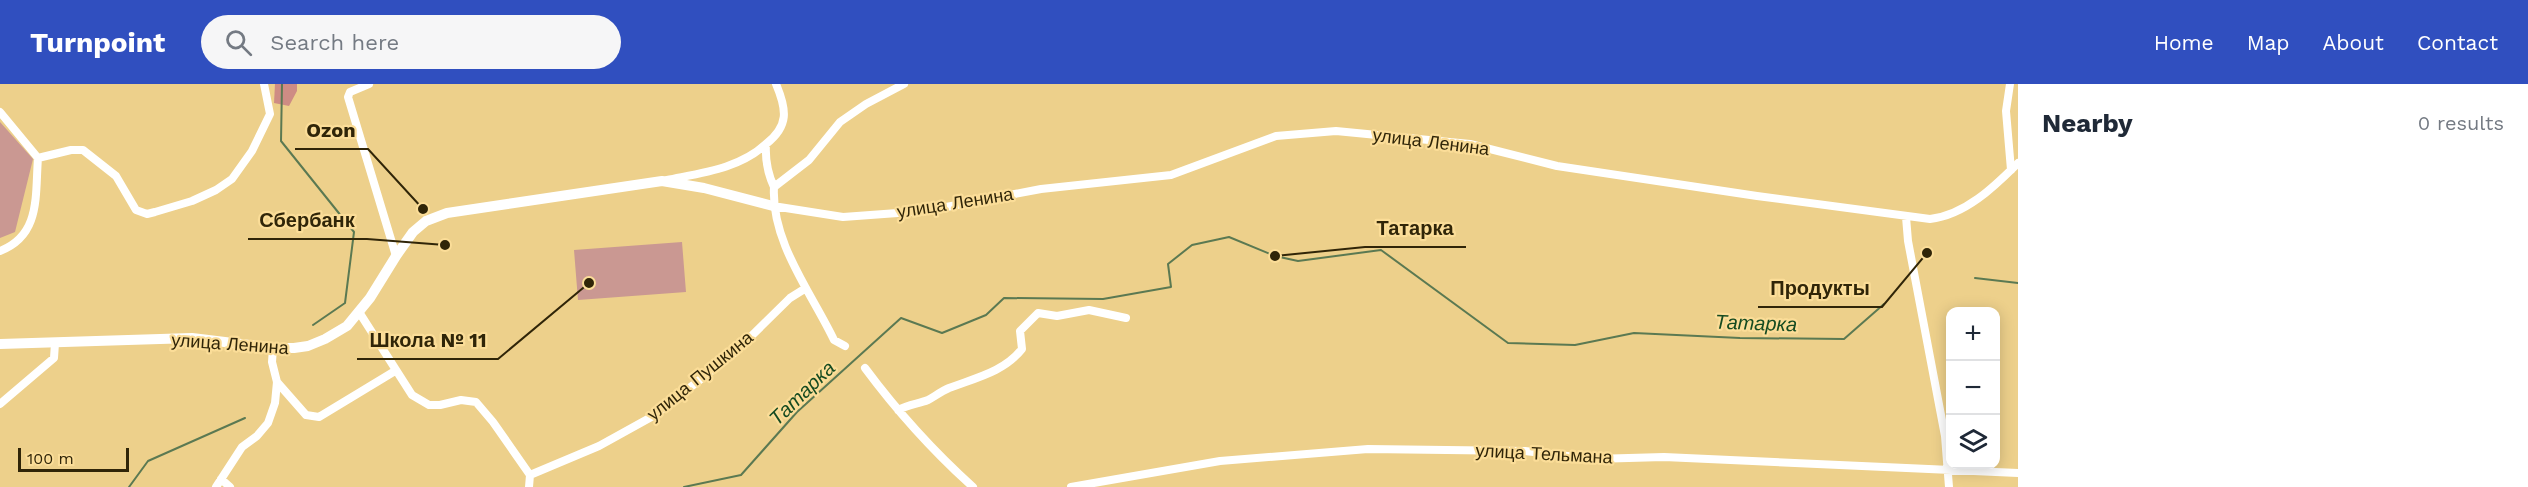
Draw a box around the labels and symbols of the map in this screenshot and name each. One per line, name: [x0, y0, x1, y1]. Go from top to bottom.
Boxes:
callout: Ozon: [295, 111, 368, 149]
text: Ozon: [306, 118, 356, 142]
street label: улица Ленина: [1372, 124, 1492, 159]
street label: улица Ленина: [895, 183, 1016, 222]
callout: Сбербанк: [248, 201, 367, 239]
text: Сбербанк: [259, 208, 356, 232]
callout: Татарка: [1365, 209, 1466, 247]
text: Татарка: [1376, 216, 1454, 240]
callout: Продукты: [1758, 269, 1882, 307]
text: Продукты: [1770, 276, 1870, 300]
water label: Татарка: [1715, 310, 1797, 336]
callout: Школа № 11: [357, 321, 498, 359]
street label: улица Пушкина: [643, 326, 758, 425]
text: Школа № 11: [369, 328, 487, 352]
street label: улица Ленина: [171, 329, 290, 358]
water label: Татарка: [764, 356, 840, 430]
street label: улица Тельмана: [1475, 439, 1614, 468]
scale bar: [18, 445, 129, 472]

